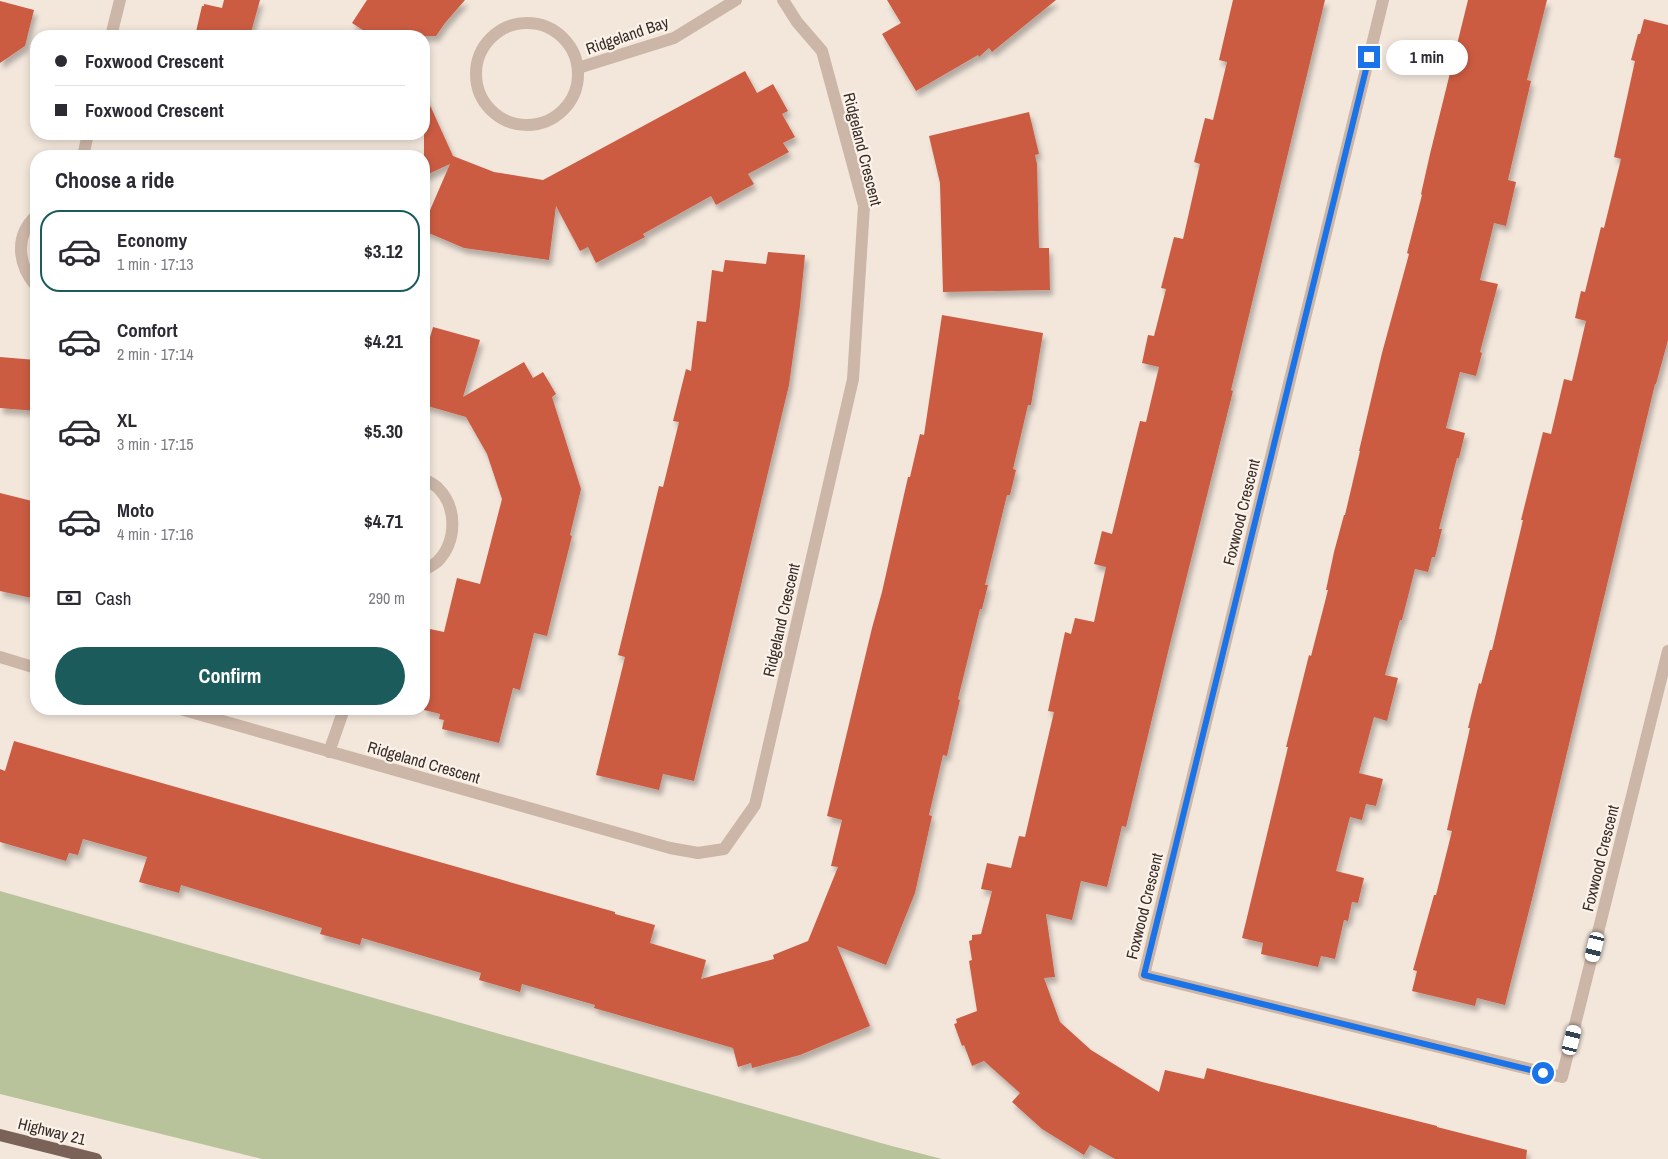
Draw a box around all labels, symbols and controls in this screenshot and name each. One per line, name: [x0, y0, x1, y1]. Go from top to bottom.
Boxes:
street label: Ridgeland Bay: [583, 10, 672, 59]
callout: 1 min: [1386, 40, 1469, 74]
route end: [1358, 46, 1380, 68]
text: 1 min: [1410, 46, 1444, 68]
text: Foxwood Crescent: [85, 48, 224, 74]
street label: Ridgeland Crescent: [838, 90, 888, 208]
text: Foxwood Crescent: [85, 97, 224, 123]
text: Choose a ride: [55, 165, 174, 195]
text: Economy: [117, 227, 187, 253]
icon: car: [57, 229, 102, 274]
text: $3.12: [364, 238, 403, 264]
text: 1 min · 17:13: [117, 253, 194, 275]
text: Comfort: [117, 317, 178, 343]
icon: car: [57, 319, 102, 364]
text: $4.21: [364, 328, 403, 354]
text: 2 min · 17:14: [117, 343, 194, 365]
text: XL: [117, 407, 137, 433]
icon: car: [57, 409, 102, 454]
text: $5.30: [364, 418, 403, 444]
text: 3 min · 17:15: [117, 433, 194, 455]
street label: Foxwood Crescent: [1217, 456, 1265, 567]
text: Moto: [117, 497, 154, 523]
icon: car: [57, 499, 102, 544]
text: $4.71: [364, 508, 403, 534]
text: 4 min · 17:16: [117, 523, 194, 545]
street label: Ridgeland Crescent: [757, 561, 805, 679]
icon: cash: [55, 584, 83, 612]
text: Cash: [95, 585, 131, 611]
text: 290 m: [369, 587, 405, 609]
button: Confirm: [55, 647, 405, 705]
street label: Ridgeland Crescent: [365, 735, 483, 789]
street label: Foxwood Crescent: [1576, 802, 1624, 913]
street label: Foxwood Crescent: [1120, 850, 1168, 961]
car: [1584, 931, 1605, 963]
car: [1561, 1024, 1582, 1056]
route start: [1532, 1062, 1554, 1084]
street label: Highway 21: [16, 1112, 89, 1150]

